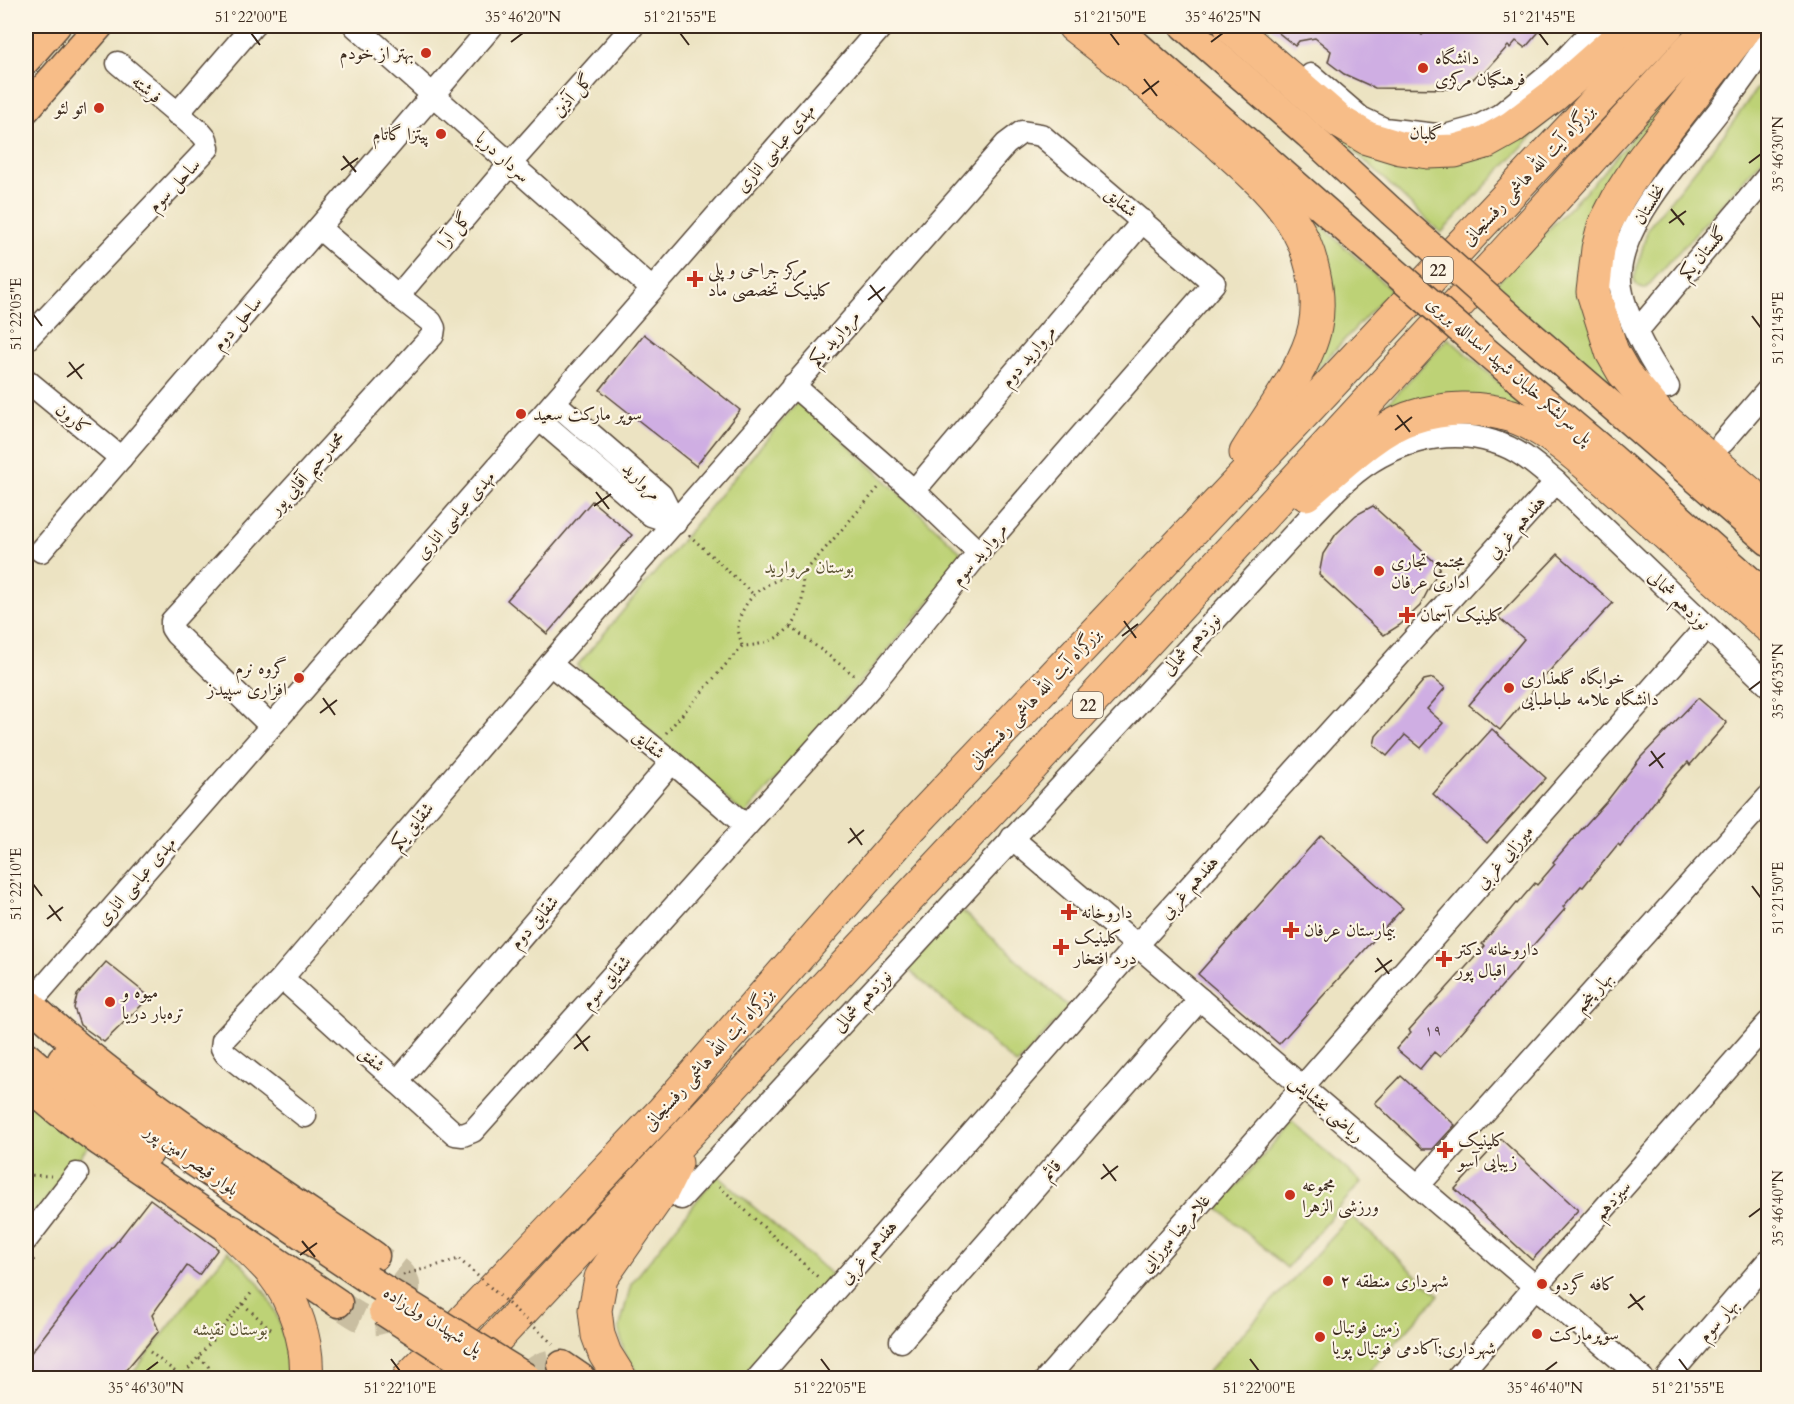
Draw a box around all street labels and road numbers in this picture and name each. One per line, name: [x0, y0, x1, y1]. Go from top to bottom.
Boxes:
street label: گل آذین: [546, 68, 599, 123]
street label: فرشته: [126, 69, 167, 110]
street label: مهدی عباسی اناری: [730, 98, 821, 198]
street label: بزرگراه آیت الله هاشمی رفسنجانی: [1455, 98, 1601, 252]
street label: گلبان: [1409, 120, 1443, 147]
street label: سردار دریا: [470, 126, 535, 188]
street label: ساحل سوم: [142, 153, 209, 220]
street label: نخلستان: [1627, 179, 1672, 230]
street label: شقایق: [1099, 181, 1142, 223]
street label: گل آرا: [432, 206, 477, 254]
street label: گلستان یکم: [1673, 221, 1737, 288]
road number: 22: [1423, 257, 1453, 283]
street label: ساحل دوم: [207, 291, 270, 358]
street label: پل سرلشکر خلبان شهید اسدالله بربری: [1421, 291, 1600, 451]
street label: مروارید یکم: [803, 305, 869, 374]
street label: مروارید دوم: [995, 320, 1064, 395]
street label: کارون: [50, 398, 96, 441]
street label: محمدرحیم آقایی پور: [262, 426, 355, 525]
street label: مروارید: [616, 456, 667, 506]
street label: مهدی عباسی اناری: [410, 465, 501, 565]
street label: هفدهم غربی: [1481, 490, 1555, 567]
street label: مروارید سوم: [945, 517, 1016, 593]
street label: نوزدهم شمالی: [1640, 565, 1715, 639]
street label: نوزدهم شمالی: [1156, 608, 1230, 684]
street label: بزرگراه آیت الله هاشمی رفسنجانی: [961, 621, 1107, 775]
road number: 22: [1073, 692, 1103, 718]
street label: شقایق: [627, 724, 670, 765]
street label: شقایق یکم: [385, 797, 443, 858]
street label: میرزایی غربی: [1469, 820, 1539, 895]
street label: مهدی عباسی اناری: [91, 831, 182, 931]
street label: هفدهم غربی: [1154, 850, 1228, 927]
street label: شقایق دوم: [504, 890, 567, 957]
street label: شقایق سوم: [575, 950, 640, 1017]
street label: نوزدهم شمالی: [827, 965, 901, 1041]
street label: بهار پنجم: [1568, 966, 1621, 1021]
street label: بزرگراه آیت الله هاشمی رفسنجانی: [636, 981, 780, 1137]
street label: شفق: [353, 1041, 390, 1078]
street label: ریاضی بخشایش: [1284, 1069, 1369, 1148]
street label: بلوار قیصر امین پور: [138, 1118, 244, 1202]
street label: قائم: [1035, 1155, 1070, 1188]
street label: سیزدهم: [1588, 1175, 1640, 1228]
street label: غلامرضا میرزایی: [1134, 1189, 1217, 1278]
street label: هفدهم غربی: [833, 1215, 906, 1292]
street label: پل شهیدان ولی‌زاده: [379, 1280, 488, 1362]
street label: بهار سوم: [1692, 1293, 1747, 1349]

